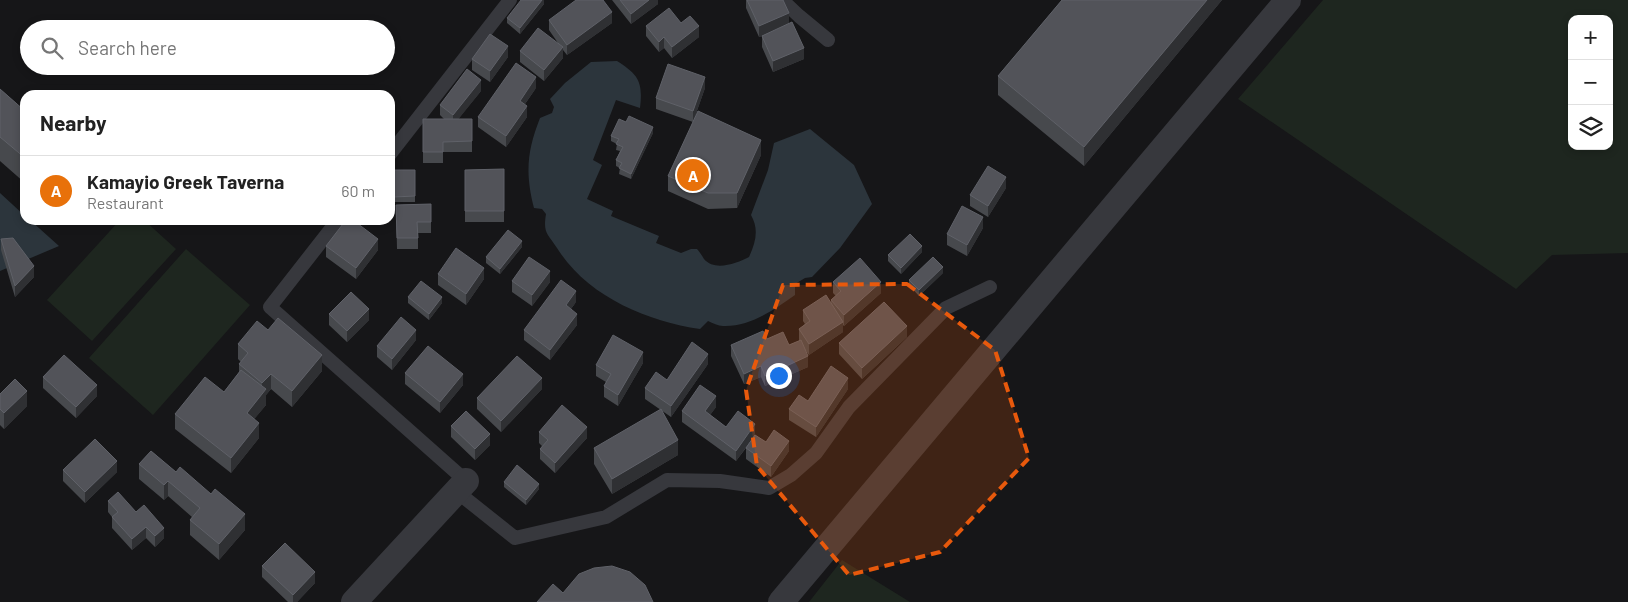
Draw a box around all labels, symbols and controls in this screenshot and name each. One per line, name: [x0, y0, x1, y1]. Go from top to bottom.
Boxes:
map controls: [1568, 15, 1613, 150]
button: +: [1568, 15, 1613, 60]
search box: [20, 20, 395, 75]
icon: search: [38, 34, 66, 62]
text: Search here: [78, 36, 177, 59]
button: −: [1568, 60, 1613, 105]
button: layers: [1568, 105, 1613, 150]
text: Nearby: [40, 110, 106, 135]
pin: A: [677, 156, 709, 194]
text: Kamayio Greek Taverna: [87, 170, 284, 193]
text: A: [51, 181, 61, 200]
text: 60 m: [341, 181, 375, 200]
text: Restaurant: [87, 193, 164, 212]
your location: [766, 363, 792, 389]

